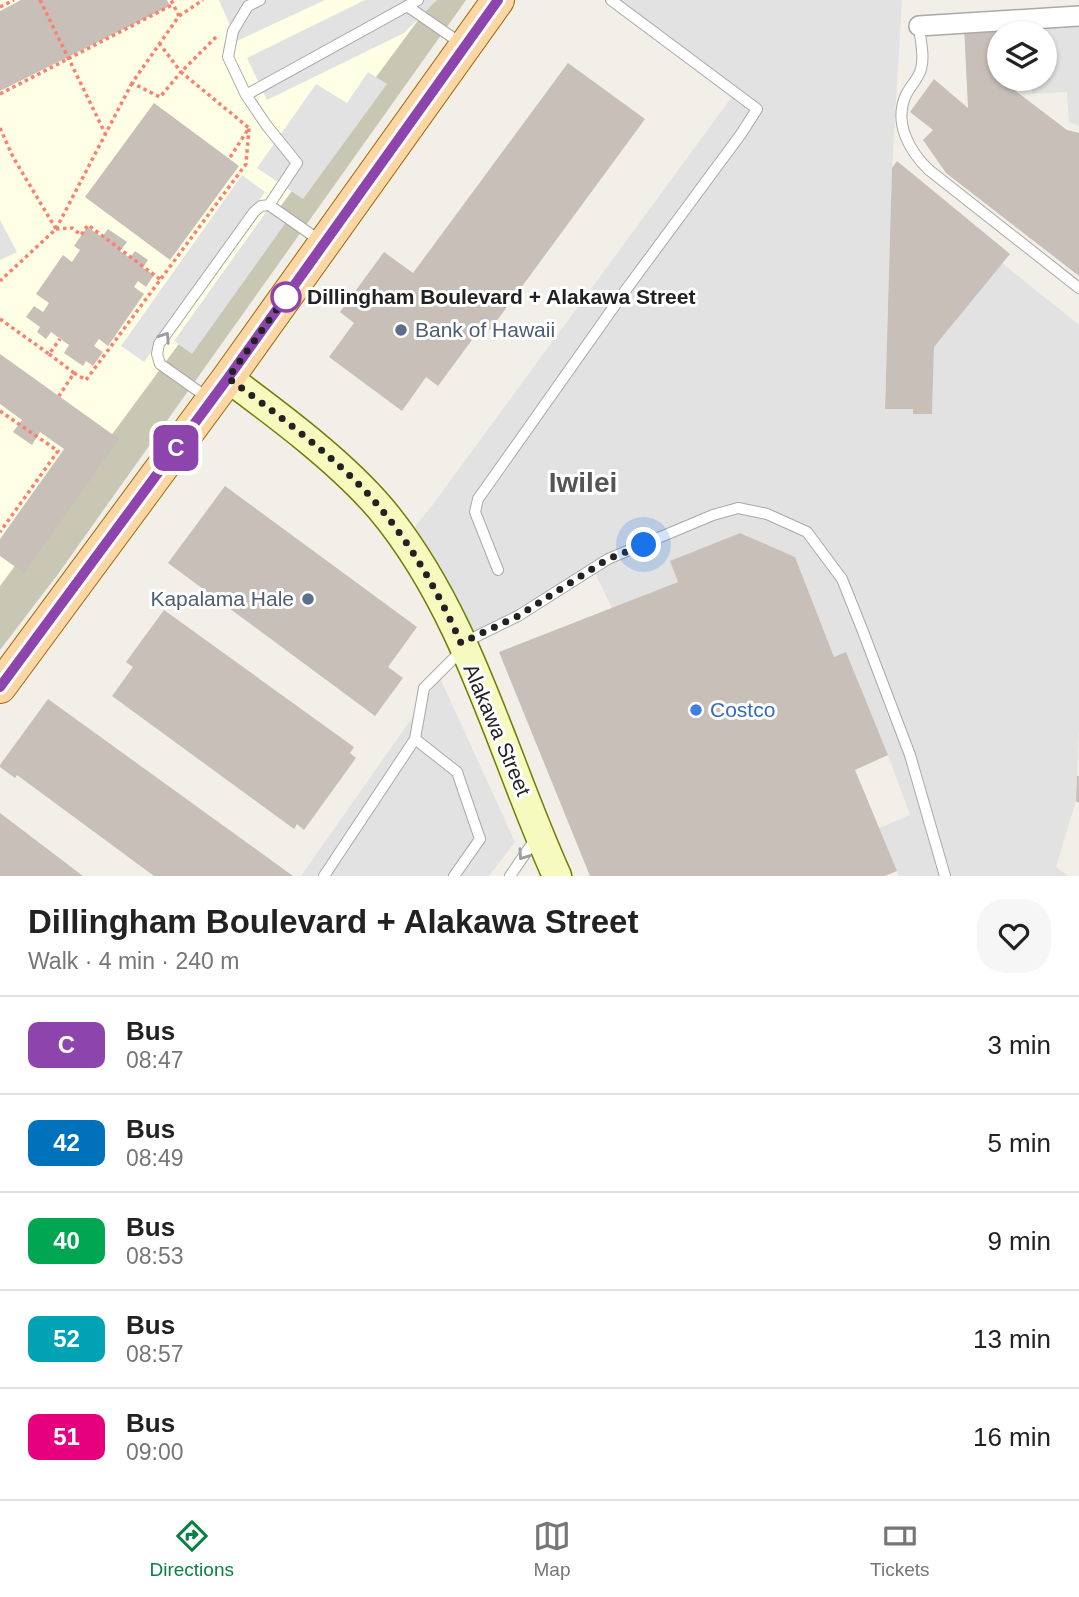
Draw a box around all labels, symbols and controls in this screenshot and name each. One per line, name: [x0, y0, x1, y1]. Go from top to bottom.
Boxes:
map controls: [987, 21, 1057, 91]
button: layers: [987, 21, 1057, 91]
marker: Dillingham Boulevard + Alakawa Street: [271, 282, 301, 312]
place label: Dillingham Boulevard + Alakawa Street: [307, 285, 695, 308]
place label: Bank of Hawaii: [415, 318, 555, 341]
marker: Bank of Hawaii: [393, 322, 409, 338]
one-way arrow: [156, 332, 169, 345]
line badge: C: [153, 425, 199, 471]
text: C: [167, 434, 185, 461]
district label: Iwilei: [549, 467, 617, 498]
your location: [626, 527, 661, 562]
place label: Kapalama Hale: [150, 587, 294, 610]
marker: Kapalama Hale: [300, 591, 316, 607]
street label: Alakawa Street: [459, 660, 536, 799]
place label: Costco: [710, 698, 775, 721]
marker: Costco: [688, 702, 704, 718]
one-way arrow: [519, 847, 531, 860]
button: heart: [977, 899, 1051, 973]
text: Dillingham Boulevard + Alakawa Street: [28, 903, 638, 940]
text: Walk · 4 min · 240 m: [28, 948, 239, 974]
text: Bus: [126, 1016, 175, 1046]
text: 3 min: [987, 1030, 1051, 1060]
text: C: [58, 1031, 75, 1058]
text: 08:47: [126, 1047, 184, 1073]
text: Bus: [126, 1114, 175, 1144]
text: 5 min: [987, 1128, 1051, 1158]
text: 42: [53, 1129, 80, 1156]
text: 08:49: [126, 1145, 184, 1171]
text: Bus: [126, 1212, 175, 1242]
text: 9 min: [987, 1226, 1051, 1256]
text: 40: [53, 1227, 80, 1254]
text: 08:53: [126, 1243, 184, 1269]
text: Bus: [126, 1310, 175, 1340]
text: 13 min: [973, 1324, 1051, 1354]
text: 52: [53, 1325, 80, 1352]
text: 08:57: [126, 1341, 184, 1367]
text: Bus: [126, 1408, 175, 1438]
text: 16 min: [973, 1422, 1051, 1452]
text: 51: [53, 1423, 80, 1450]
text: 09:00: [126, 1439, 184, 1465]
tab: Directions: [150, 1517, 234, 1581]
tab: Map: [533, 1517, 571, 1581]
tab: Tickets: [870, 1517, 929, 1581]

